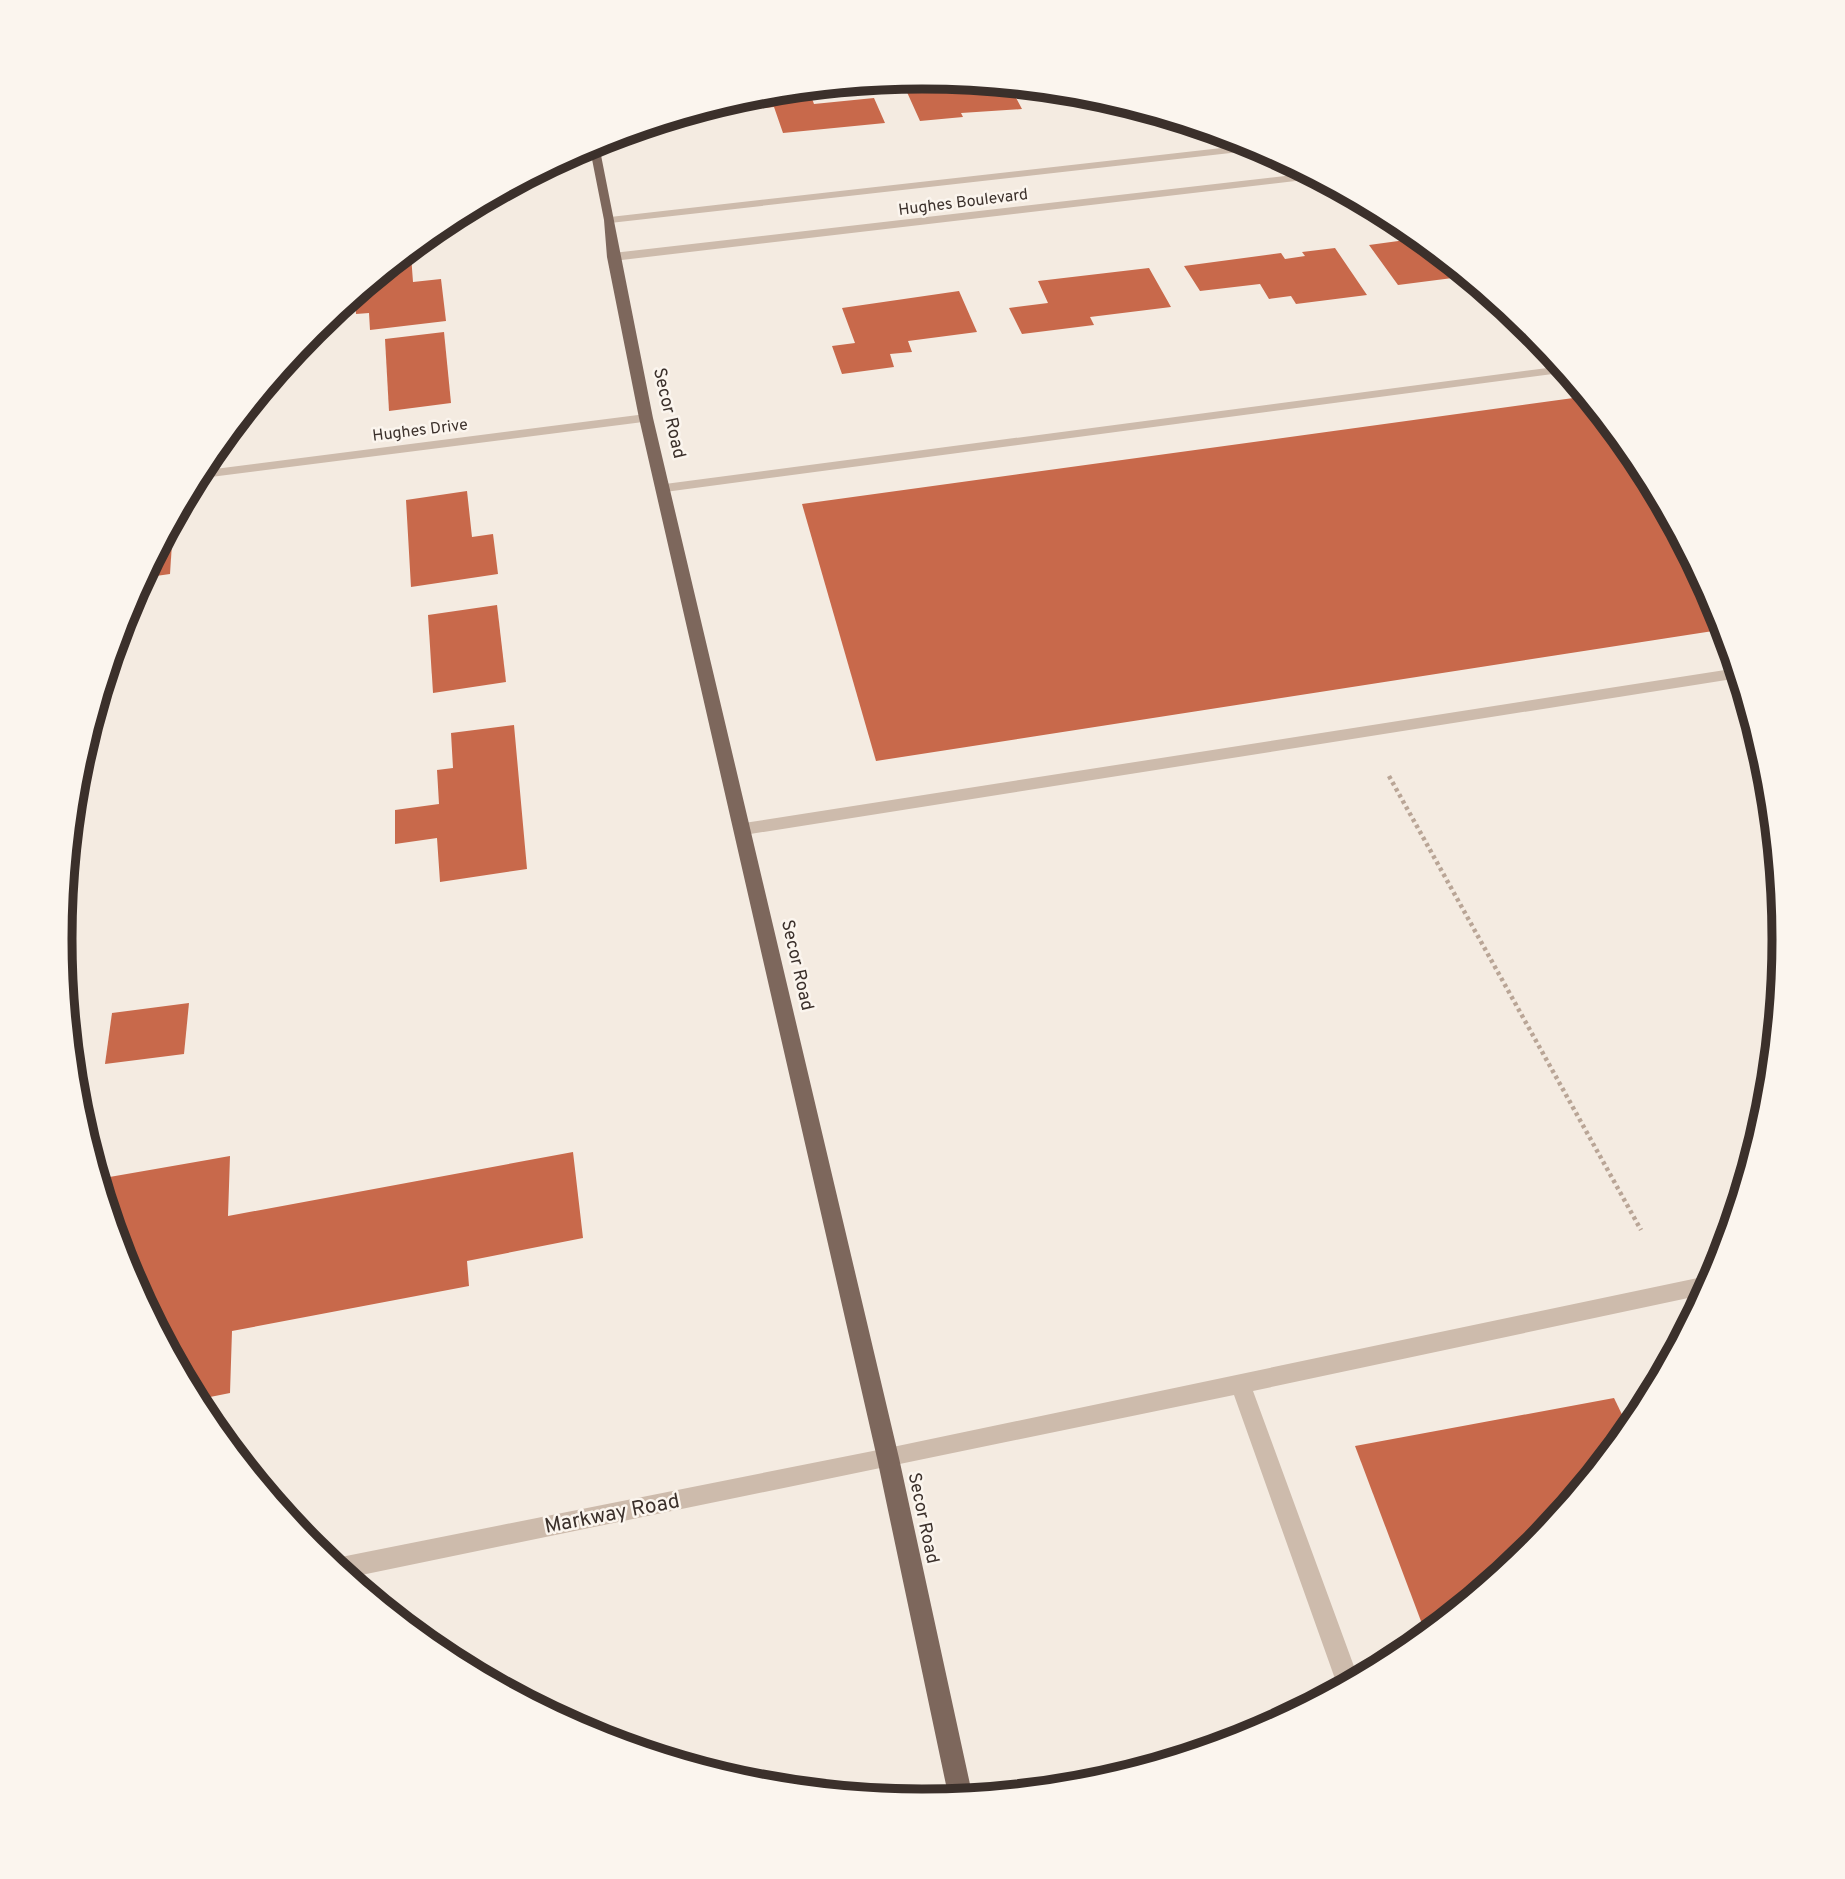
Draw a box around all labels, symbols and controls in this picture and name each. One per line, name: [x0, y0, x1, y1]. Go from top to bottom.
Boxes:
street label: Hughes Boulevard: [897, 185, 1029, 221]
street label: Secor Road: [647, 366, 690, 461]
street label: Hughes Drive: [371, 415, 469, 447]
street label: Secor Road: [775, 918, 818, 1013]
street label: Secor Road: [902, 1471, 943, 1566]
street label: Markway Road: [542, 1488, 682, 1541]

